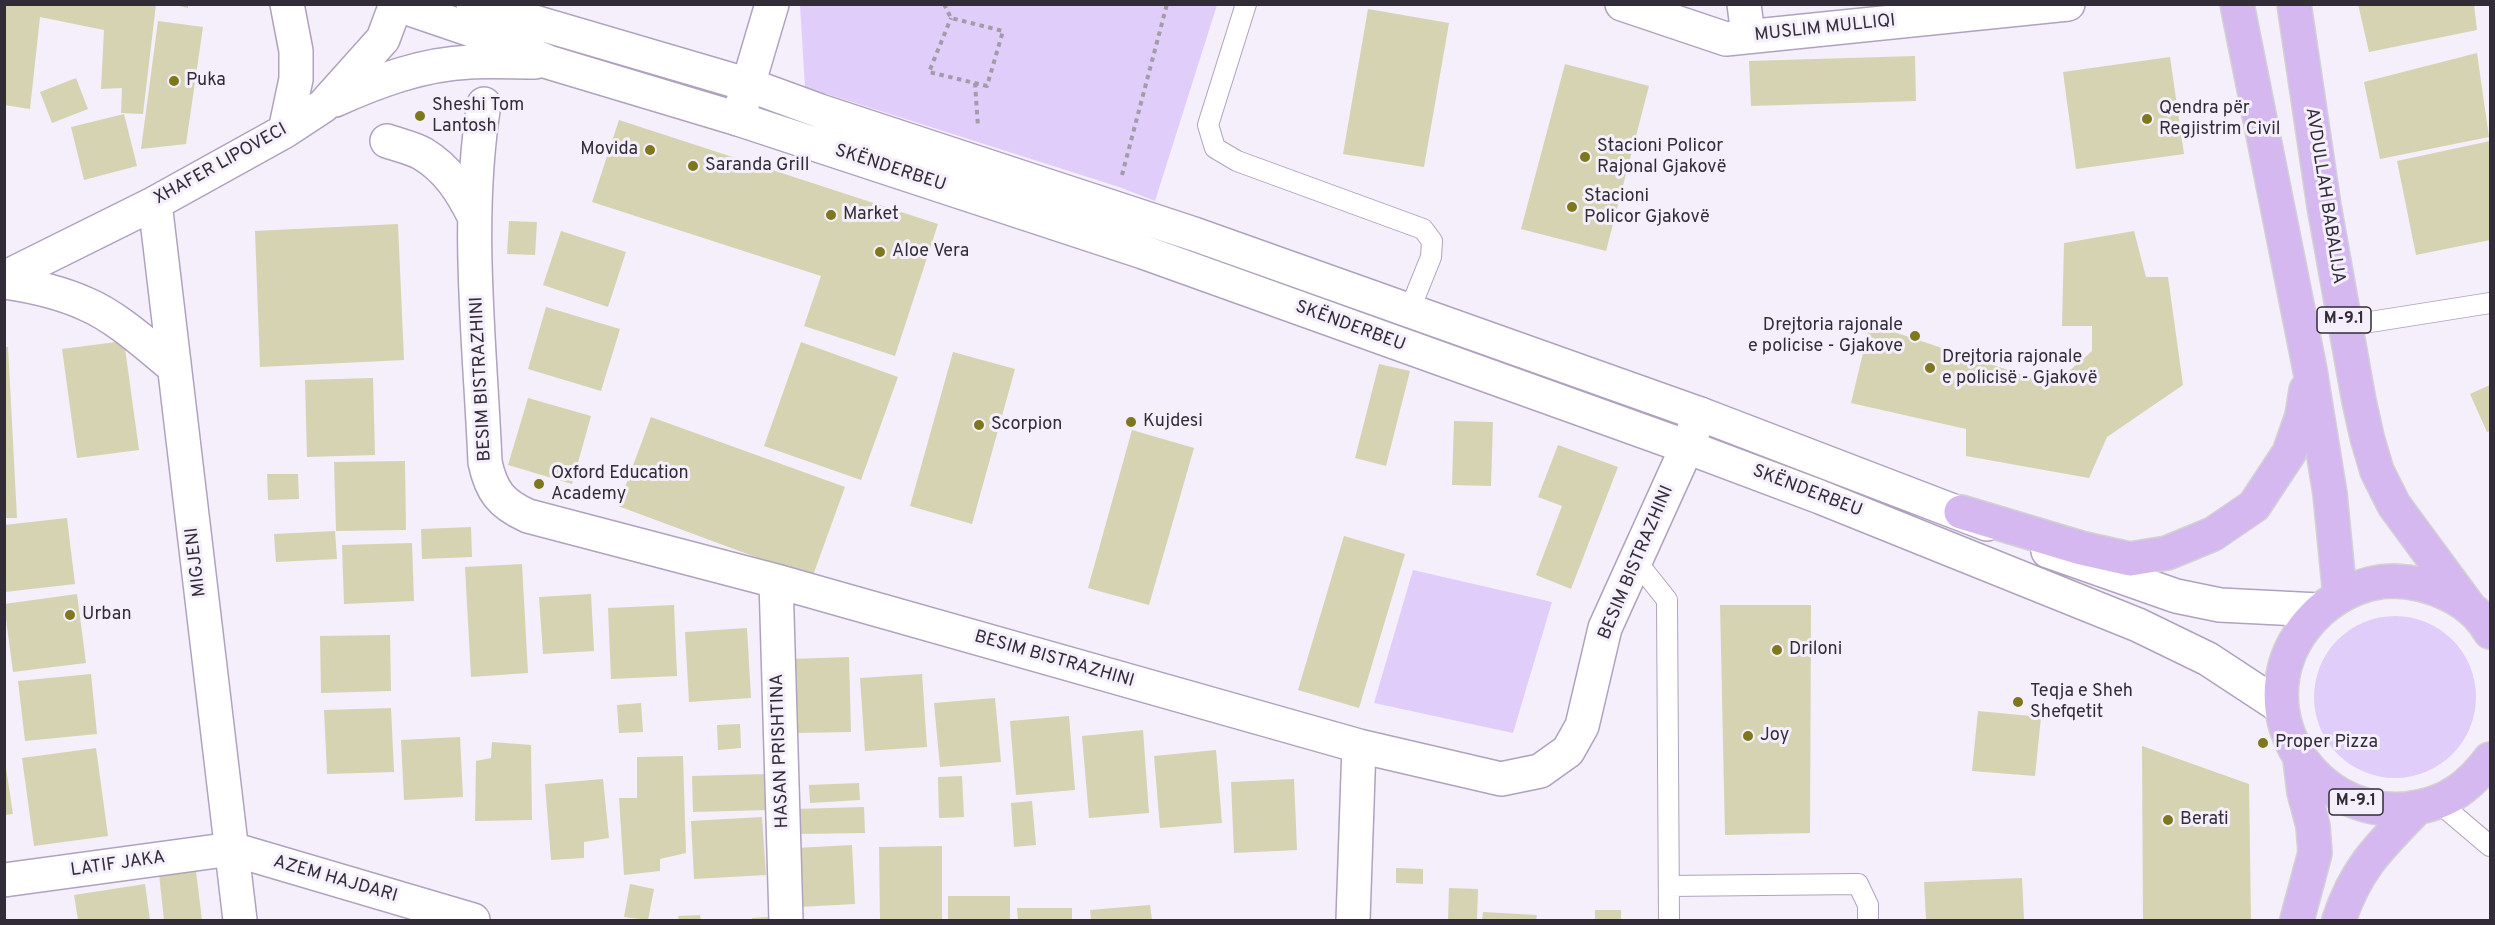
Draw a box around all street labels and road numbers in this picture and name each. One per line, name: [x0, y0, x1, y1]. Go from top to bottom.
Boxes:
street label: MUSLIM MULLIQI: [1753, 11, 1897, 47]
street label: AVDULLAH BABALIJA: [2299, 106, 2349, 286]
street label: XHAFER LIPOVECI: [151, 120, 291, 210]
street label: SKËNDERBEU: [832, 141, 948, 197]
street label: BESIM BISTRAZHINI: [467, 296, 497, 462]
street label: SKËNDERBEU: [1292, 297, 1408, 357]
road number: M-9.1: [2317, 307, 2371, 333]
street label: SKËNDERBEU: [1749, 461, 1865, 523]
street label: BESIM BISTRAZHINI: [1595, 483, 1679, 643]
street label: MIGJENI: [182, 526, 212, 598]
street label: BESIM BISTRAZHINI: [972, 627, 1136, 693]
street label: HASAN PRISHTINA: [768, 673, 794, 829]
road number: M-9.1: [2329, 789, 2383, 815]
street label: LATIF JAKA: [69, 848, 167, 882]
street label: AZEM HAJDARI: [270, 852, 400, 908]

